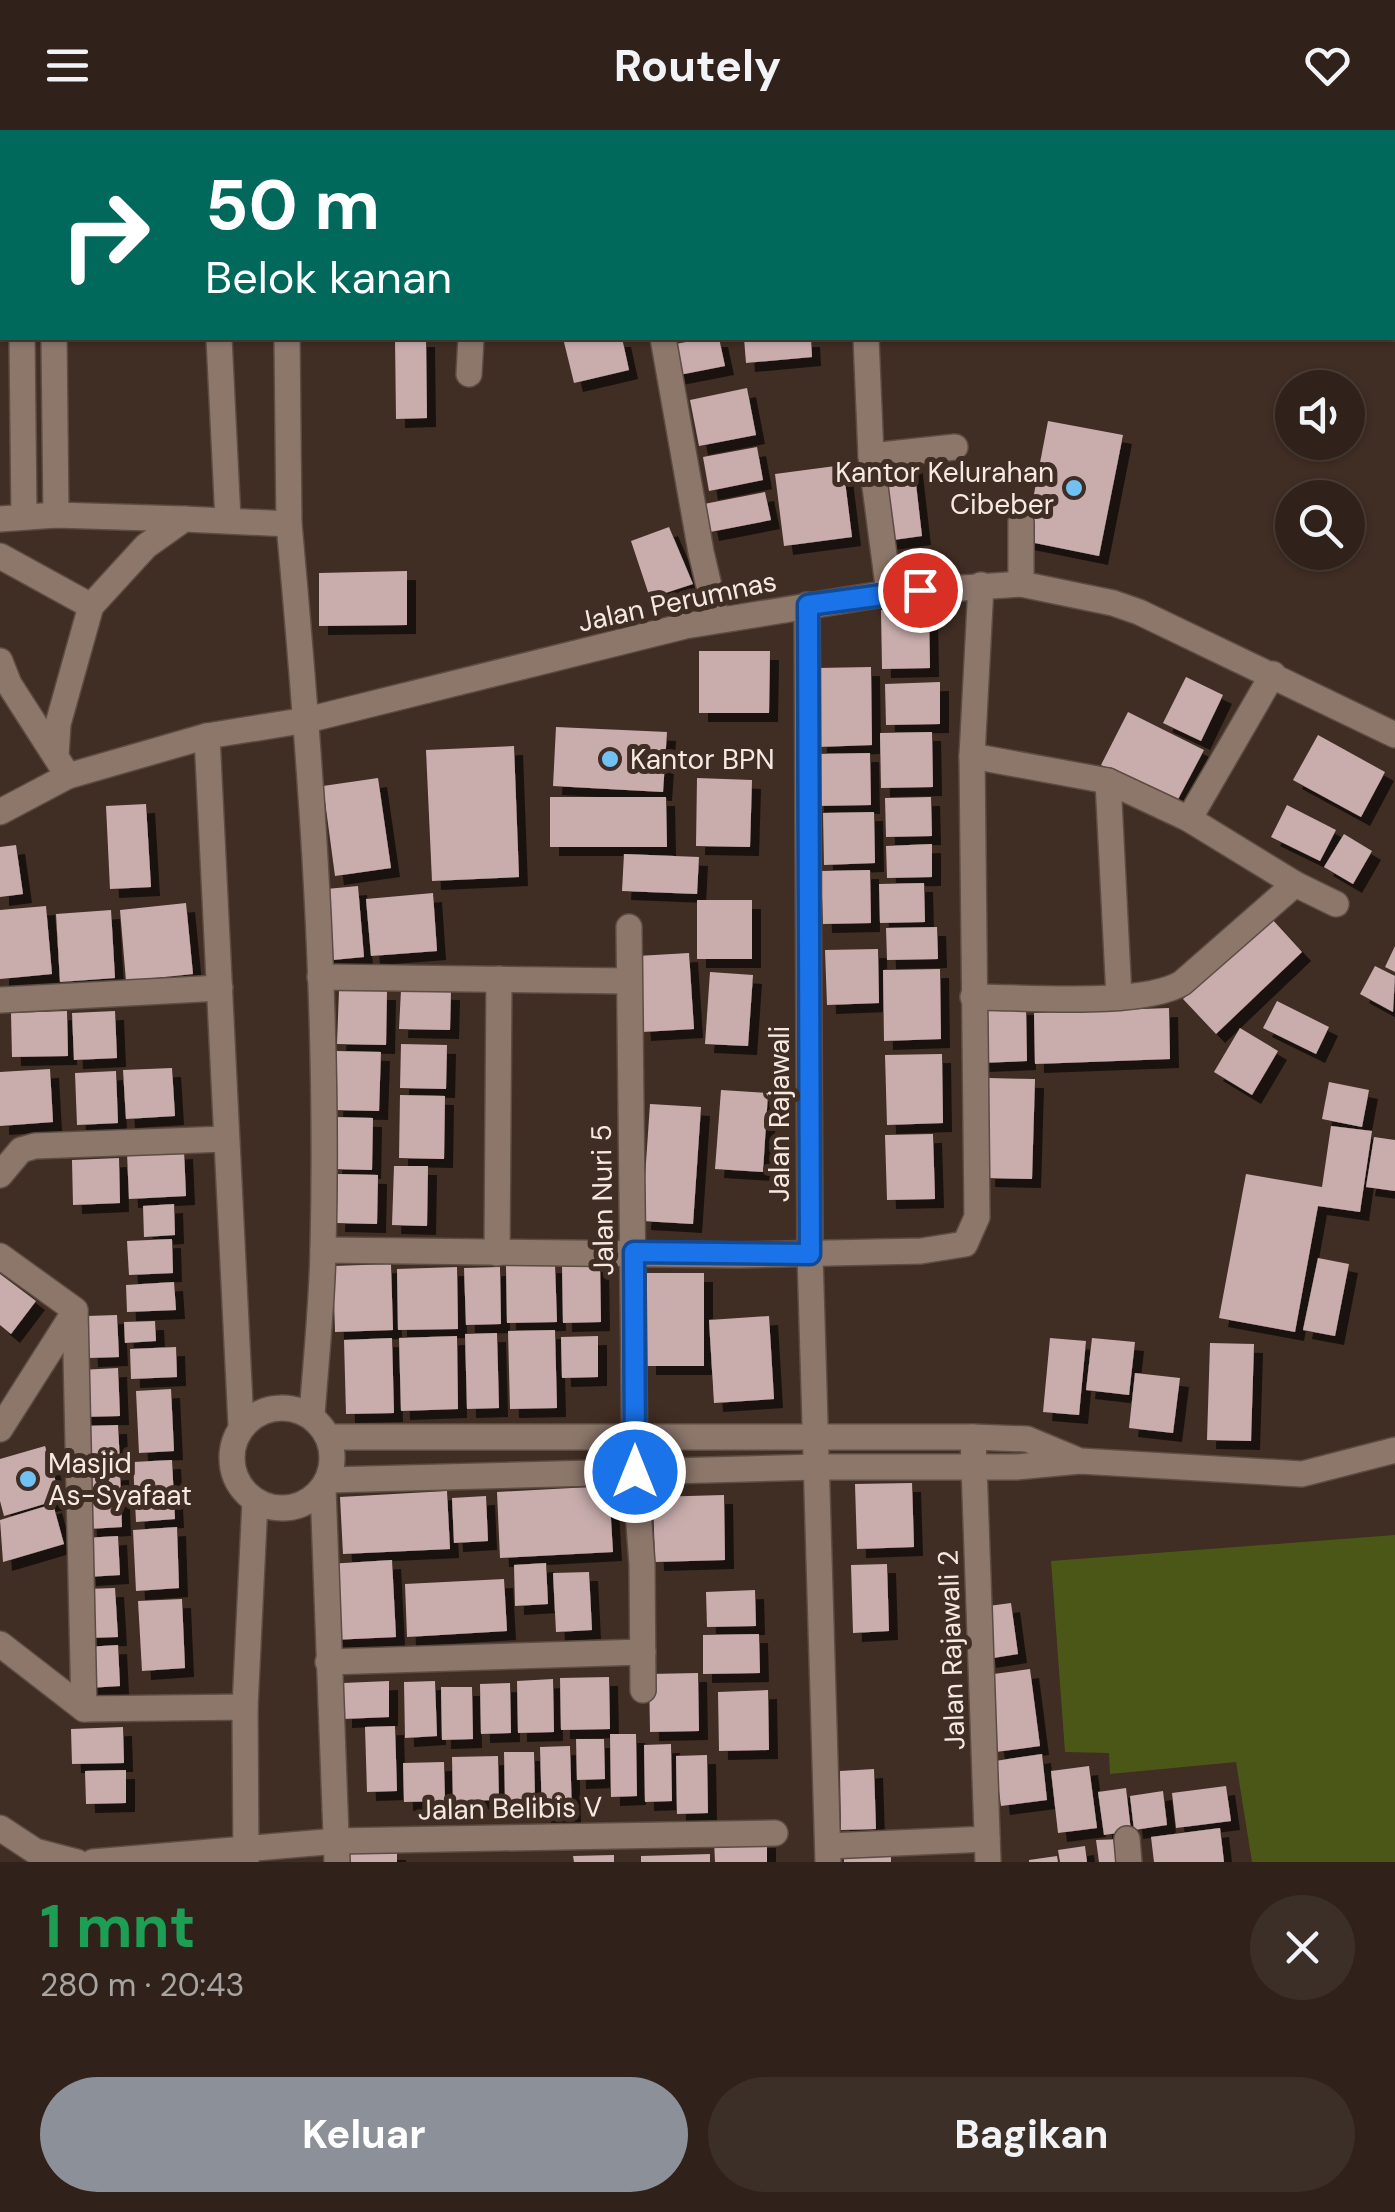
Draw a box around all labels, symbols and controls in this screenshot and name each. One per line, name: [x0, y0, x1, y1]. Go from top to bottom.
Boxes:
text: Routely: [614, 36, 781, 95]
icon: menu: [40, 38, 95, 93]
icon: heart: [1300, 38, 1355, 93]
text: 50 m: [205, 160, 380, 251]
icon: right: [40, 170, 170, 300]
text: Belok kanan: [205, 248, 452, 307]
map controls: [1275, 370, 1365, 570]
button: sound: [1275, 370, 1365, 460]
place label: Kantor Kelurahan Cibeber: [835, 454, 1054, 523]
marker: Kantor Kelurahan Cibeber: [1063, 477, 1085, 499]
button: search: [1275, 480, 1365, 570]
pin: [878, 548, 963, 633]
street label: Jalan Perumnas: [574, 562, 780, 641]
icon: arrive: [893, 563, 948, 618]
place label: Kantor BPN: [630, 741, 775, 778]
marker: Kantor BPN: [599, 748, 621, 770]
street label: Jalan Rajawali: [761, 1026, 798, 1202]
street label: Jalan Nuri 5: [583, 1124, 622, 1276]
position arrow: [583, 1420, 687, 1524]
place label: Masjid As-Syafaat: [48, 1445, 192, 1514]
marker: Masjid As-Syafaat: [17, 1468, 39, 1490]
street label: Jalan Rajawali 2: [930, 1549, 973, 1751]
street label: Jalan Belibis V: [417, 1788, 603, 1829]
text: 1 mnt: [40, 1887, 195, 1966]
button: close: [1250, 1895, 1355, 2000]
text: 280 m · 20:43: [40, 1964, 244, 2006]
button: Keluar: [40, 2077, 688, 2192]
button: Bagikan: [708, 2077, 1355, 2192]

